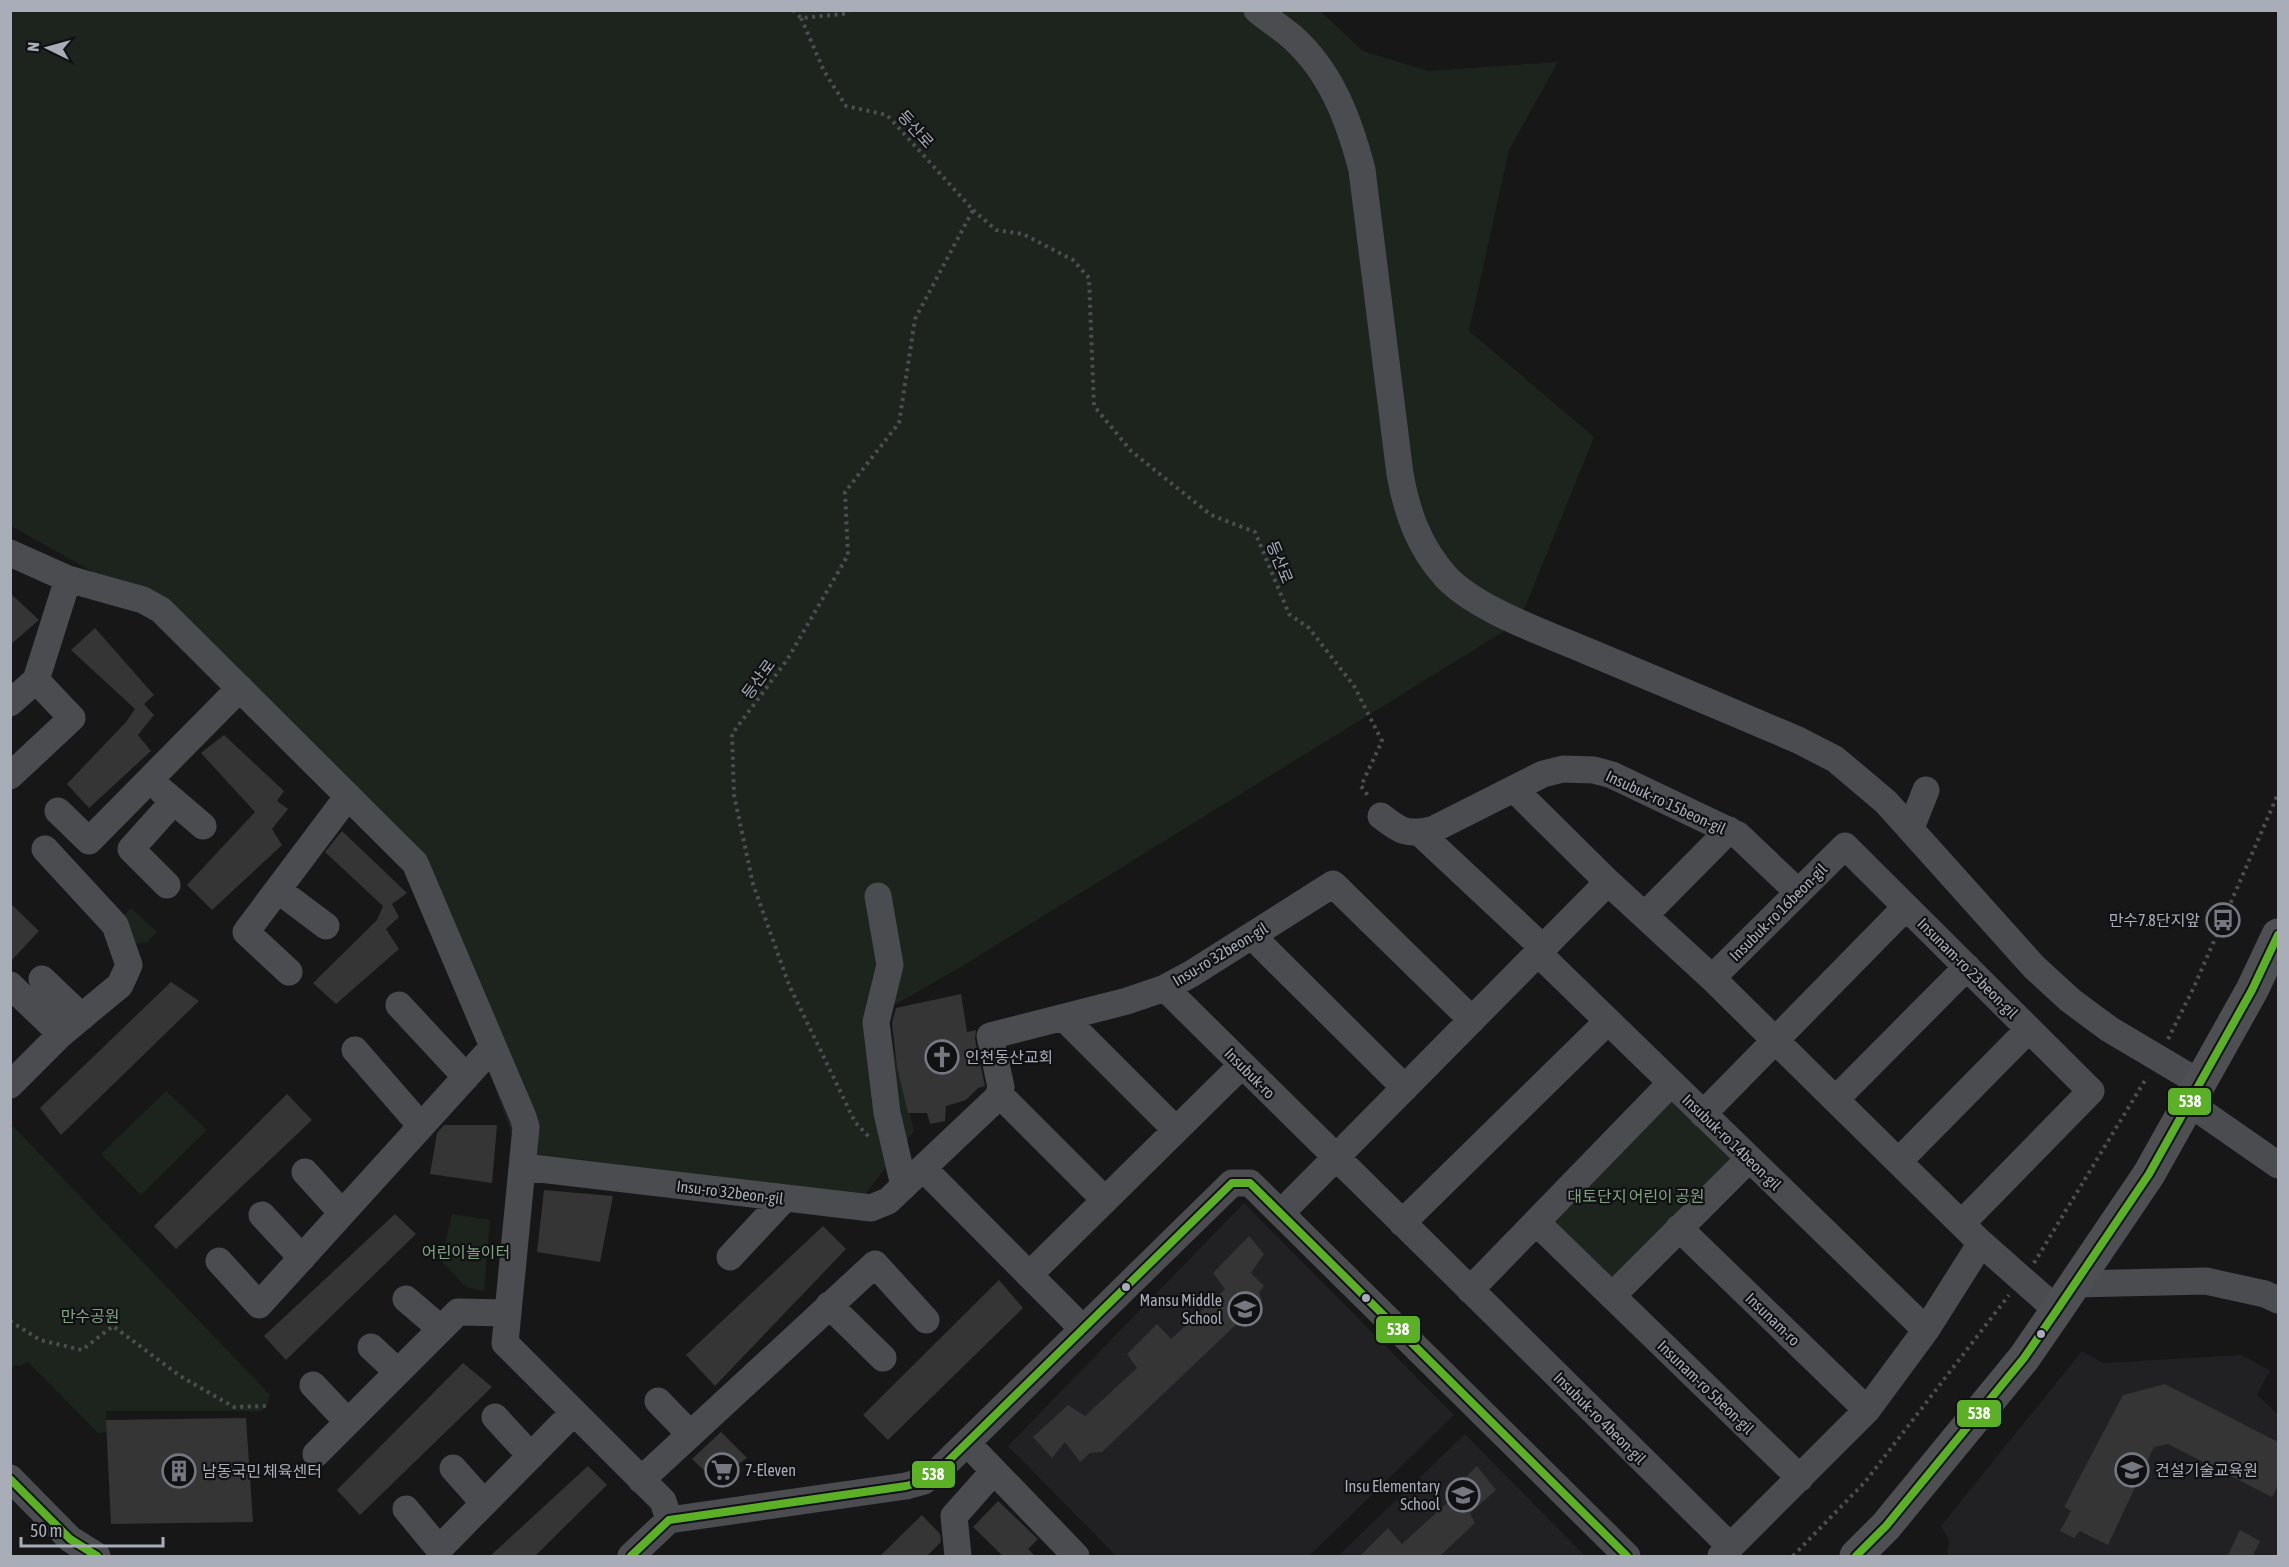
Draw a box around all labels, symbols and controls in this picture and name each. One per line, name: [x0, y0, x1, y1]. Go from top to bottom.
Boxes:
north arrow: [18, 18, 78, 78]
text: N: [24, 41, 42, 52]
street label: 등산로: [895, 107, 938, 152]
street label: 등산로: [1263, 538, 1297, 586]
street label: 등산로: [738, 656, 778, 702]
street label: Insubuk-ro 15beon-gil: [1603, 766, 1729, 839]
street label: Insubuk-ro 16beon-gil: [1726, 859, 1832, 965]
bus stop icon: 만수7.8단지앞: [2205, 902, 2241, 938]
place label: 만수7.8단지앞: [2109, 911, 2200, 929]
street label: Insunam-ro 23beon-gil: [1913, 914, 2022, 1023]
street label: Insu-ro 32beon-gil: [1169, 918, 1272, 990]
church icon: 인천동산교회: [924, 1039, 960, 1075]
street label: Insubuk-ro: [1221, 1044, 1279, 1102]
place label: 인천동산교회: [965, 1048, 1053, 1066]
line badge: 538: [2167, 1087, 2212, 1116]
street label: Insubuk-ro 14beon-gil: [1678, 1090, 1786, 1195]
text: 538: [2179, 1092, 2202, 1110]
street label: Insu-ro 32beon-gil: [675, 1177, 785, 1209]
park label: 대토단지 어린이 공원: [1568, 1187, 1704, 1205]
park label: 어린이놀이터: [422, 1243, 510, 1261]
unlabelled marker: [1120, 1281, 1132, 1293]
street label: Insunam-ro: [1742, 1289, 1804, 1349]
place label: Mansu Middle School: [1140, 1291, 1223, 1327]
school or university icon: Mansu Middle School: [1227, 1291, 1263, 1327]
unlabelled marker: [1360, 1292, 1372, 1304]
park label: 만수공원: [61, 1307, 119, 1325]
line badge: 538: [1375, 1315, 1421, 1344]
text: 538: [1387, 1320, 1410, 1338]
unlabelled marker: [2035, 1328, 2047, 1340]
street label: Insunam-ro 5beon-gil: [1653, 1337, 1758, 1439]
street label: Insubuk-ro 4beon-gil: [1550, 1368, 1650, 1469]
line badge: 538: [1956, 1399, 2002, 1428]
text: 538: [1968, 1404, 1991, 1422]
supermarket icon: 7-Eleven: [704, 1452, 740, 1488]
school or university icon: 건설기술교육원: [2114, 1452, 2150, 1488]
building icon: 남동국민 체육센터: [161, 1453, 197, 1489]
line badge: 538: [911, 1460, 956, 1489]
place label: 7-Eleven: [745, 1461, 796, 1479]
place label: 건설기술교육원: [2155, 1461, 2258, 1479]
place label: 남동국민 체육센터: [202, 1462, 322, 1480]
text: 538: [922, 1465, 945, 1483]
place label: Insu Elementary School: [1345, 1477, 1441, 1513]
school or university icon: Insu Elementary School: [1445, 1477, 1481, 1513]
scale bar: [21, 1510, 164, 1548]
text: 50 m: [30, 1520, 62, 1541]

